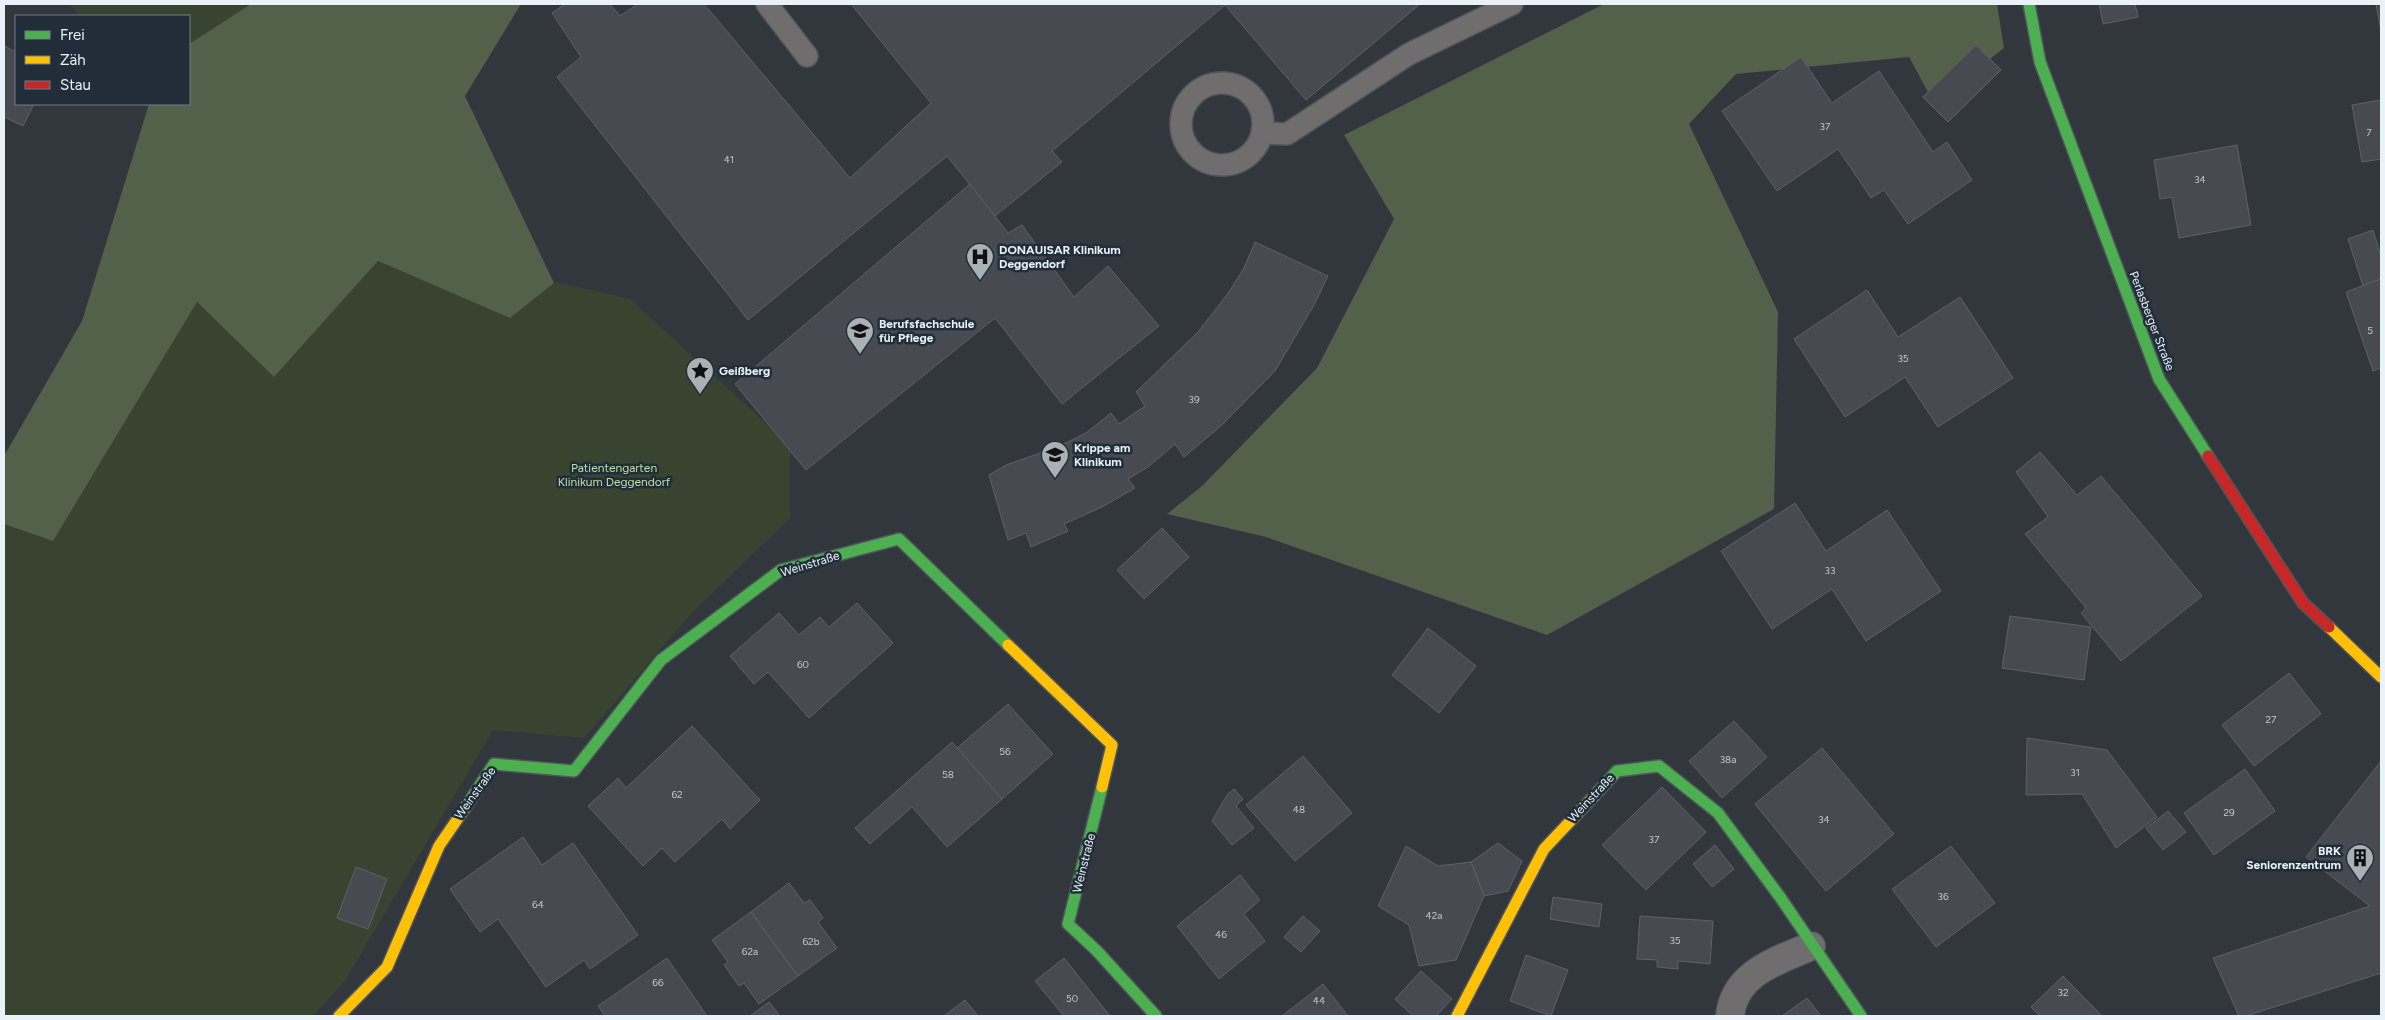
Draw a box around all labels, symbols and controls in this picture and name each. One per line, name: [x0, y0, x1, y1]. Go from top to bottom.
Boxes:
legend: [15, 15, 190, 105]
text: Frei: [60, 26, 85, 44]
text: Zäh: [60, 51, 86, 69]
text: Stau: [60, 76, 91, 94]
house number: 37: [1820, 120, 1831, 133]
house number: 7: [2366, 126, 2372, 139]
house number: 41: [724, 153, 734, 166]
house number: 34: [2194, 173, 2206, 186]
hospital icon: DONAUISAR Klinikum Deggendorf: [965, 242, 995, 281]
place label: DONAUISAR Klinikum Deggendorf: [999, 243, 1121, 271]
street label: Perlasberger Straße: [2127, 269, 2178, 373]
school or university icon: Berufsfachschule für Pflege: [845, 316, 875, 355]
place label: Berufsfachschule für Pflege: [879, 317, 975, 345]
house number: 5: [2367, 324, 2373, 337]
house number: 35: [1897, 352, 1909, 365]
place icon: Geißberg: [685, 356, 715, 395]
place label: Geißberg: [719, 364, 770, 378]
house number: 39: [1188, 393, 1200, 406]
school or university icon: Krippe am Klinikum: [1040, 440, 1070, 479]
place label: Krippe am Klinikum: [1074, 441, 1130, 469]
park label: Patientengarten Klinikum Deggendorf: [558, 461, 671, 489]
street label: Weinstraße: [779, 548, 841, 580]
house number: 33: [1825, 564, 1835, 577]
house number: 60: [797, 658, 809, 671]
house number: 27: [2266, 713, 2277, 726]
house number: 56: [999, 745, 1011, 758]
house number: 38a: [1720, 753, 1736, 766]
street label: Weinstraße: [451, 764, 499, 822]
house number: 31: [2070, 766, 2080, 779]
house number: 58: [942, 768, 954, 781]
street label: Weinstraße: [1565, 771, 1617, 825]
house number: 62: [671, 788, 683, 801]
house number: 48: [1293, 803, 1305, 816]
house number: 29: [2223, 806, 2235, 819]
house number: 34: [1818, 813, 1830, 826]
street label: Weinstraße: [1070, 831, 1098, 894]
house number: 37: [1649, 833, 1660, 846]
building icon: BRK Seniorenzentrum: [2345, 843, 2375, 882]
place label: BRK Seniorenzentrum: [2246, 844, 2341, 872]
house number: 36: [1937, 890, 1949, 903]
house number: 64: [532, 898, 544, 911]
house number: 42a: [1426, 909, 1442, 922]
house number: 46: [1215, 928, 1227, 941]
house number: 35: [1669, 934, 1681, 947]
house number: 62b: [802, 935, 820, 948]
house number: 62a: [742, 945, 758, 958]
house number: 66: [652, 976, 664, 989]
house number: 32: [2057, 986, 2069, 999]
house number: 50: [1066, 992, 1078, 1005]
house number: 44: [1313, 994, 1325, 1007]

